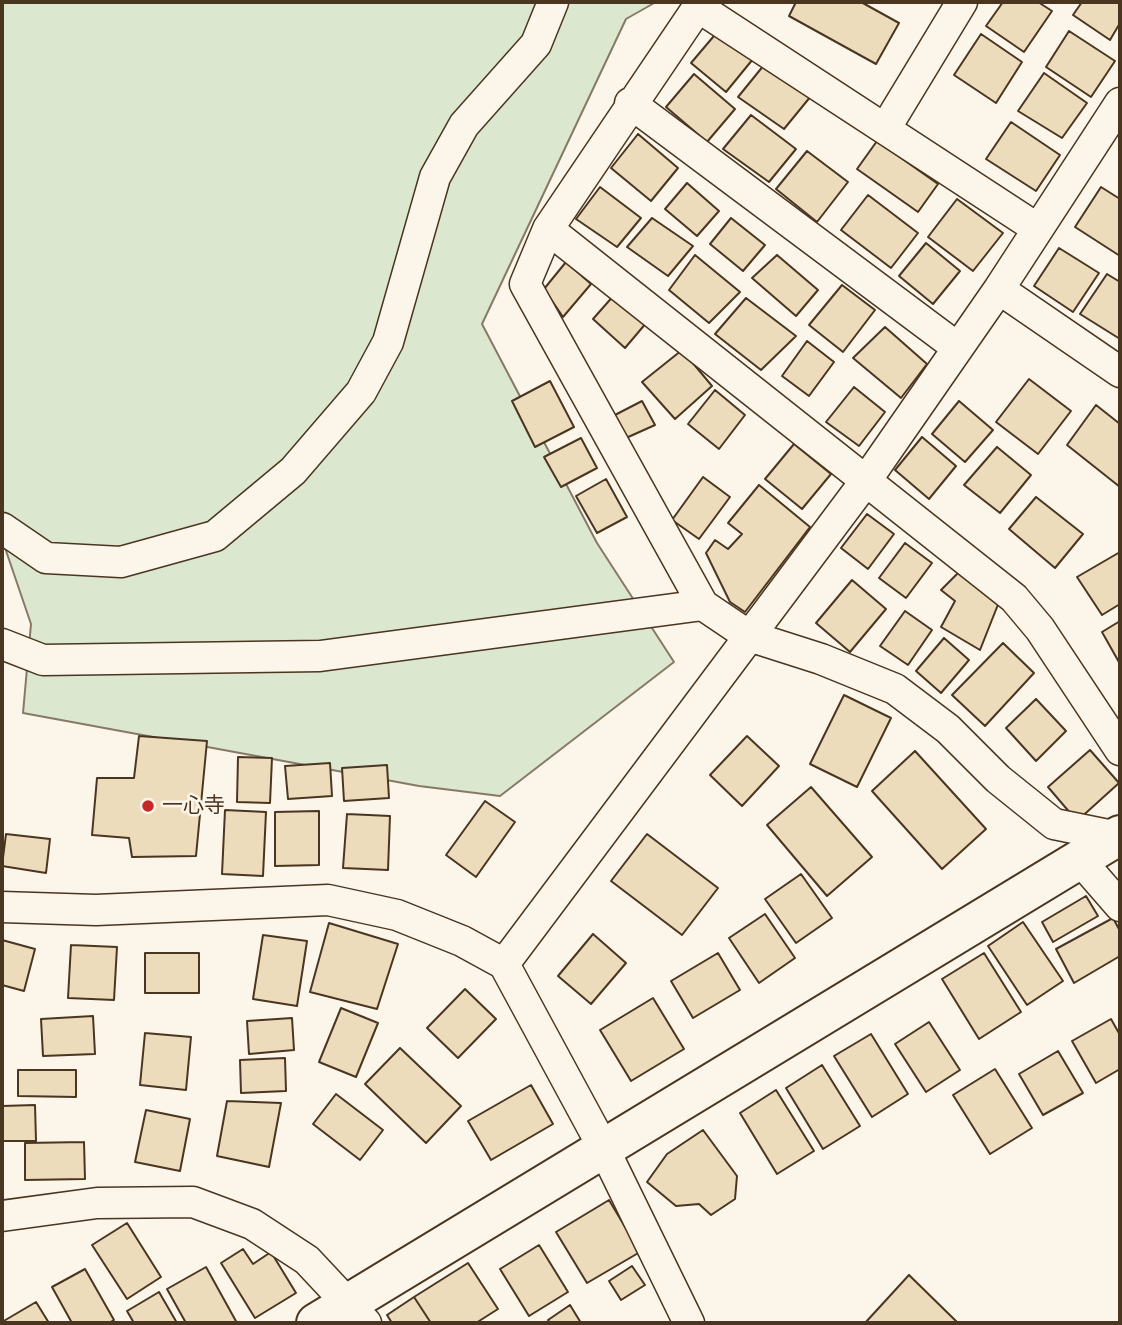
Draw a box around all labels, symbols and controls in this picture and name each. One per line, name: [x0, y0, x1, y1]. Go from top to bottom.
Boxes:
place label: 一心寺: [162, 793, 225, 819]
marker: 一心寺: [140, 798, 156, 814]

